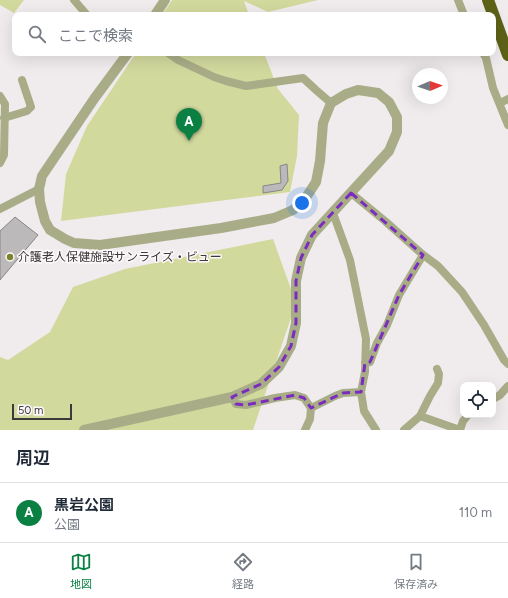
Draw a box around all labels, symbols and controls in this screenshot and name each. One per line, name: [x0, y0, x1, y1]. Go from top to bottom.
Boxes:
search box: [12, 12, 496, 56]
icon: search: [26, 23, 48, 45]
text: ここで検索: [58, 27, 133, 45]
north arrow: [412, 68, 448, 104]
pin: A: [176, 108, 202, 141]
your location: [292, 193, 312, 213]
place label: 介護老人保健施設サンライズ・ビュー: [18, 250, 222, 264]
marker: 介護老人保健施設サンライズ・ビュー: [5, 252, 15, 262]
map controls: [460, 382, 496, 418]
button: locate: [460, 382, 496, 418]
scale bar: [12, 402, 72, 421]
text: 50 m: [18, 404, 43, 417]
text: 周辺: [16, 448, 50, 468]
text: 黒岩公園: [54, 496, 114, 514]
text: A: [24, 505, 34, 520]
text: 110 m: [459, 505, 492, 520]
text: 公園: [54, 517, 80, 532]
tab: 地図: [70, 551, 92, 591]
tab: 経路: [232, 551, 254, 591]
tab: 保存済み: [394, 551, 438, 591]

